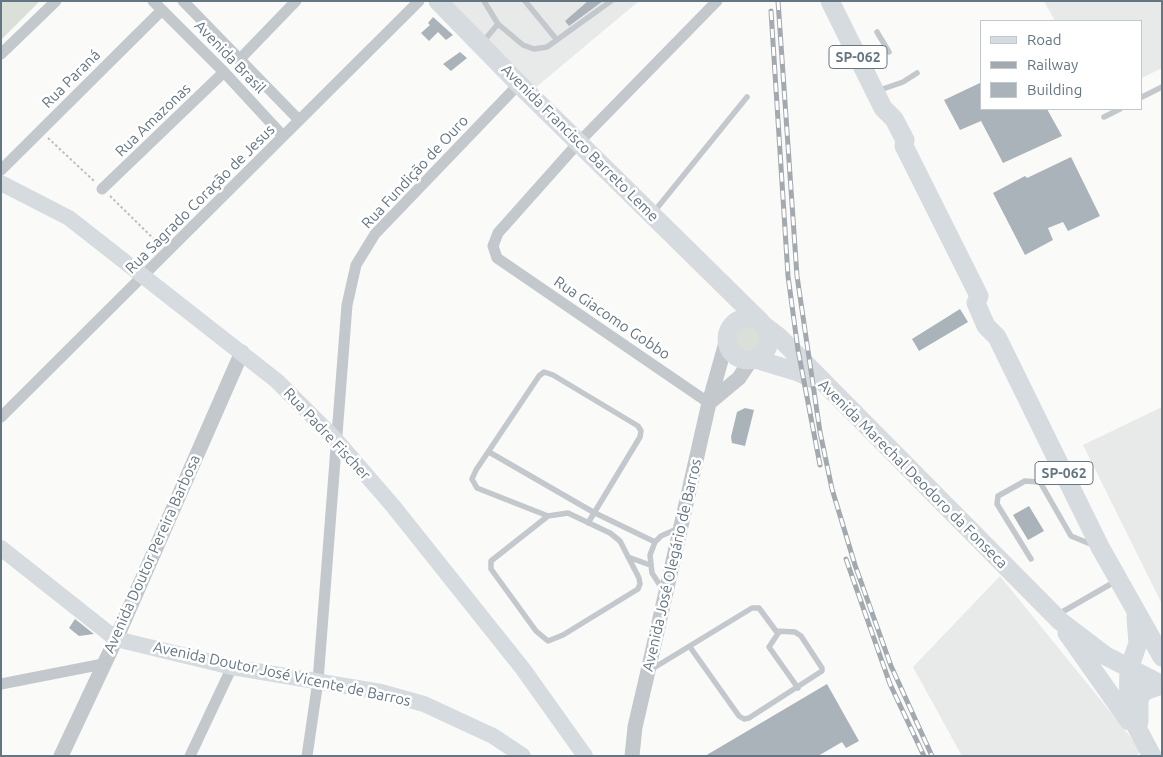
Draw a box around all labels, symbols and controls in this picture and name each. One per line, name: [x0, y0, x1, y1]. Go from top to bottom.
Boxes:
street label: Avenida Brasil: [191, 17, 269, 97]
legend: [980, 20, 1143, 110]
text: Road: [1027, 31, 1062, 48]
street label: Rua Paraná: [38, 46, 104, 112]
road number: SP-062: [829, 46, 887, 68]
text: Railway: [1027, 56, 1078, 73]
street label: Avenida Francisco Barreto Leme: [498, 61, 662, 225]
street label: Rua Amazonas: [112, 80, 194, 160]
text: Building: [1027, 81, 1082, 98]
street label: Rua Fundição de Ouro: [358, 112, 472, 232]
street label: Rua Sagrado Coração de Jesus: [122, 121, 278, 277]
street label: Rua Giacomo Gobbo: [550, 272, 674, 364]
street label: Avenida Marechal Deodoro da Fonseca: [815, 376, 1011, 572]
street label: Rua Padre Fischer: [280, 384, 374, 484]
street label: Avenida Doutor Pereira Barbosa: [100, 452, 204, 656]
street label: Avenida José Olegário de Barros: [639, 457, 705, 673]
road number: SP-062: [1035, 462, 1093, 484]
street label: Avenida Doutor José Vicente de Barros: [152, 638, 412, 710]

